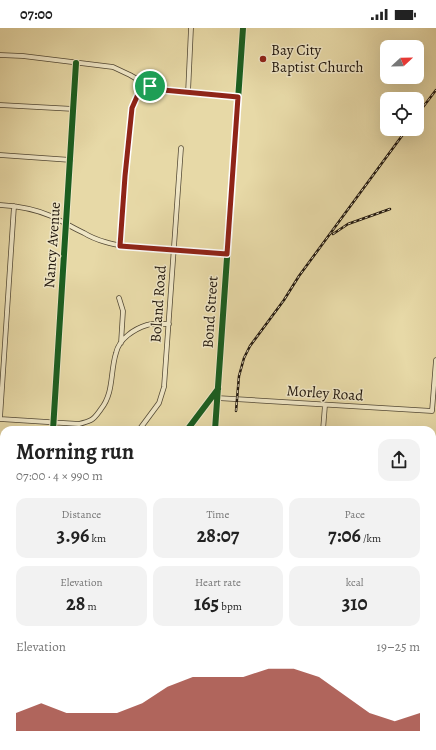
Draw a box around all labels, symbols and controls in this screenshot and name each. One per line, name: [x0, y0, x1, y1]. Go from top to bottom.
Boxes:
text: 07:00: [20, 4, 53, 24]
place label: Bay City Baptist Church: [271, 40, 363, 77]
north arrow: [380, 40, 424, 84]
map controls: [380, 40, 424, 136]
marker: Bay City Baptist Church: [258, 54, 268, 64]
pin: [133, 69, 167, 103]
icon: arrive: [139, 75, 161, 97]
button: locate: [380, 92, 424, 136]
street label: Nancy Avenue: [39, 201, 65, 289]
street label: Boland Road: [145, 264, 171, 343]
street label: Bond Street: [197, 275, 223, 349]
street label: Morley Road: [286, 380, 365, 406]
text: Morning run: [16, 437, 134, 467]
button: share: [378, 439, 420, 481]
text: 07:00 · 4 × 990 m: [16, 467, 103, 484]
text: Distance: [62, 507, 101, 522]
text: Time: [207, 507, 229, 522]
text: Pace: [344, 507, 365, 522]
text: 3.96: [57, 522, 89, 549]
text: 28:07: [197, 522, 239, 549]
text: 7:06: [328, 522, 361, 549]
text: km: [89, 531, 106, 546]
text: /km: [361, 531, 381, 546]
text: Elevation: [60, 575, 102, 590]
text: Heart rate: [195, 575, 241, 590]
text: kcal: [346, 575, 363, 590]
text: 28: [66, 590, 85, 617]
text: 165: [194, 590, 219, 617]
text: 310: [342, 590, 368, 617]
text: m: [85, 599, 97, 614]
text: bpm: [219, 599, 242, 614]
text: Elevation: [16, 638, 66, 655]
text: 19–25 m: [377, 638, 420, 655]

